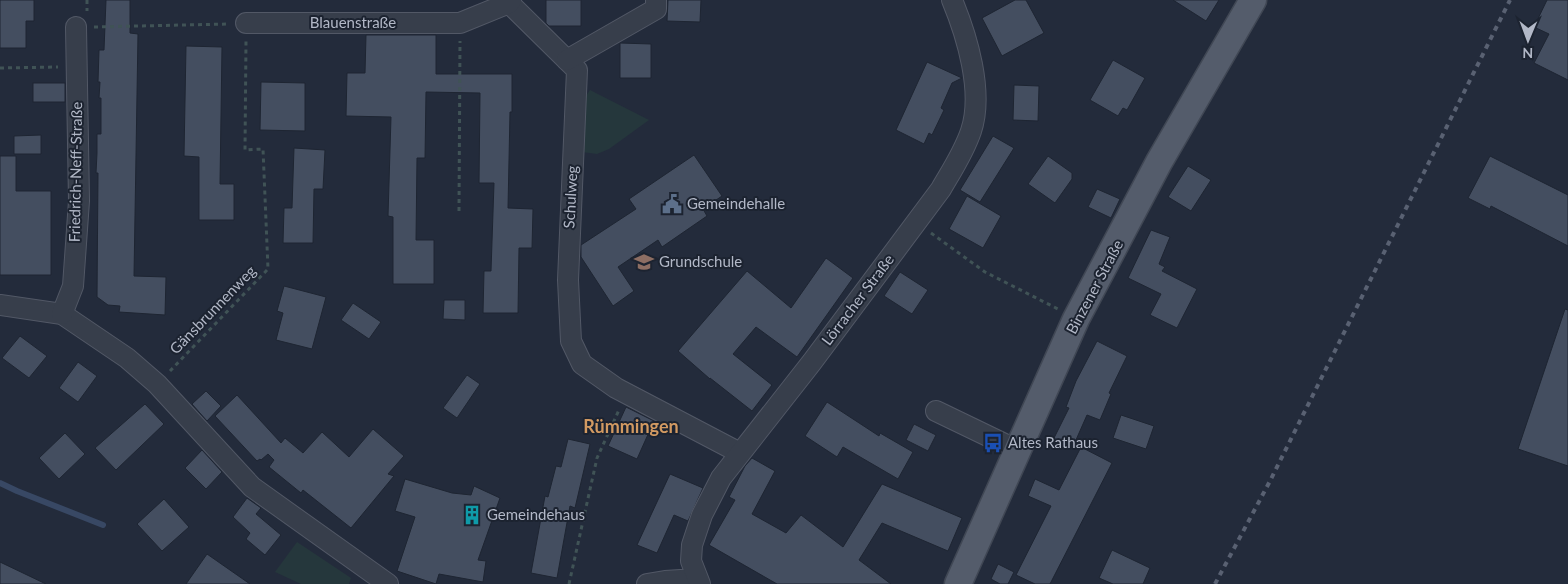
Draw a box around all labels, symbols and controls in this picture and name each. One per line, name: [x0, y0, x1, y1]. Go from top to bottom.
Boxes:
street label: Blauenstraße: [310, 13, 396, 31]
north arrow: [1503, 15, 1553, 65]
text: N: [1522, 45, 1533, 62]
street label: Friedrich-Neff-Straße: [65, 102, 85, 242]
street label: Schulweg: [559, 165, 581, 229]
public building icon: Gemeindehalle: [661, 193, 683, 215]
place label: Gemeindehalle: [687, 194, 785, 212]
street label: Binzener Straße: [1062, 236, 1126, 337]
street label: Lörracher Straße: [817, 250, 897, 348]
school or university icon: Grundschule: [633, 251, 655, 273]
place label: Grundschule: [659, 252, 742, 270]
street label: Gänsbrunnenweg: [166, 261, 259, 357]
district label: Rümmingen: [583, 415, 679, 437]
bus stop icon: Altes Rathaus: [982, 432, 1004, 454]
place label: Altes Rathaus: [1008, 433, 1098, 451]
building icon: Gemeindehaus: [461, 504, 483, 526]
place label: Gemeindehaus: [487, 505, 585, 523]

